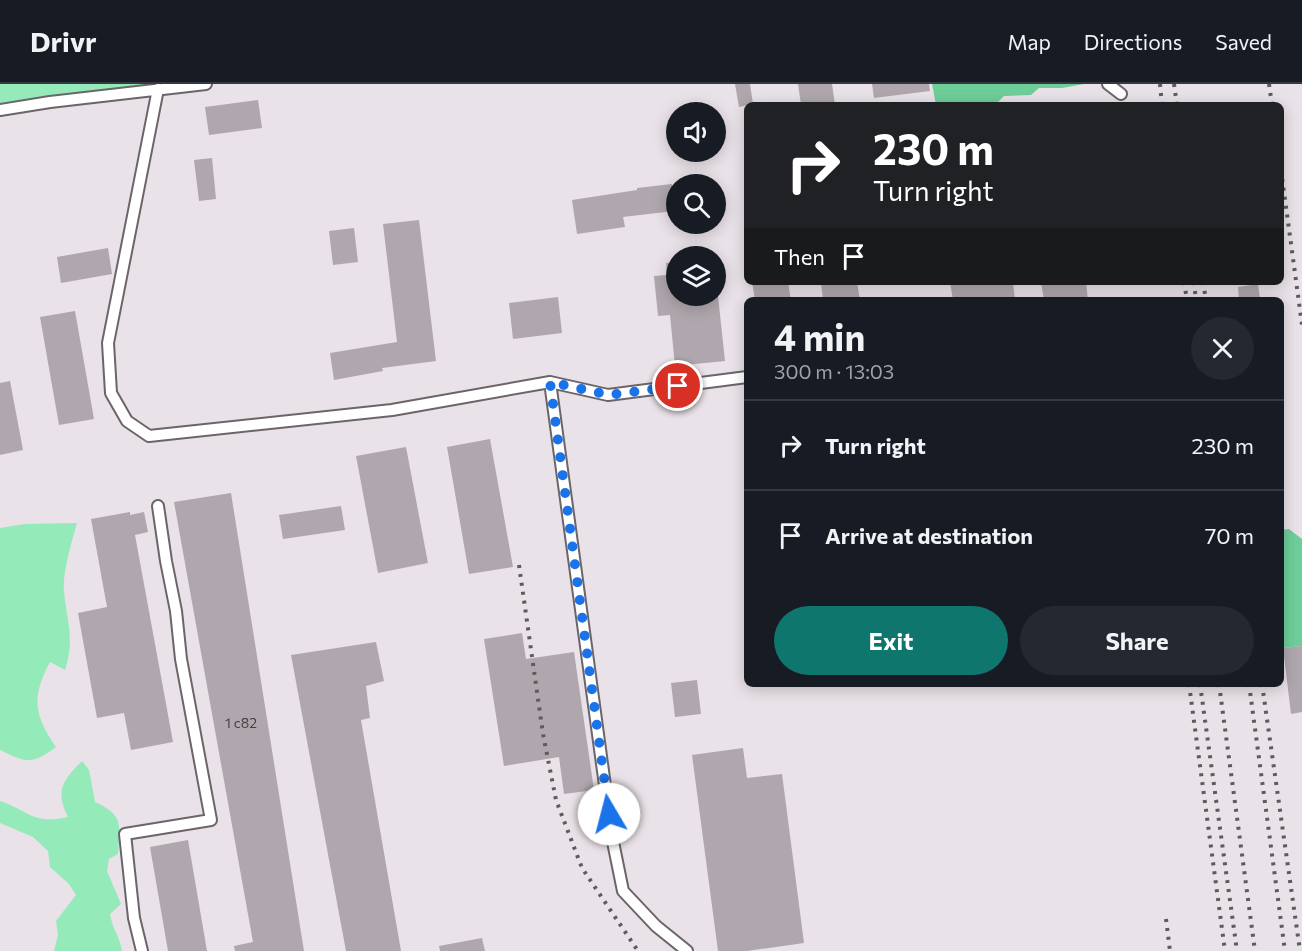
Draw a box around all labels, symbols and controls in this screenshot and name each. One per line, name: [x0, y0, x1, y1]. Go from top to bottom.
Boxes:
text: Drivr: [30, 24, 97, 58]
text: Map: [1008, 29, 1051, 54]
text: Directions: [1084, 29, 1182, 54]
text: Saved: [1215, 29, 1272, 54]
map controls: [666, 102, 726, 306]
button: sound: [666, 102, 726, 162]
text: 230 m: [873, 122, 994, 174]
icon: right: [774, 126, 852, 204]
button: search: [666, 174, 726, 234]
text: Turn right: [873, 174, 993, 207]
icon: arrive: [837, 240, 870, 273]
text: Then: [774, 243, 825, 270]
button: layers: [666, 246, 726, 306]
text: 4 min: [774, 314, 865, 358]
button: close: [1191, 317, 1254, 380]
text: 300 m · 13:03: [774, 359, 894, 383]
pin: [652, 360, 703, 411]
icon: arrive: [661, 369, 694, 402]
icon: right: [774, 429, 807, 462]
text: Turn right: [825, 432, 926, 459]
text: 230 m: [1191, 432, 1254, 459]
icon: arrive: [774, 519, 807, 552]
text: Arrive at destination: [825, 522, 1033, 549]
text: 70 m: [1205, 522, 1254, 549]
button: Exit: [774, 606, 1008, 675]
button: Share: [1020, 606, 1254, 675]
house number: 1 с82: [225, 714, 257, 731]
position arrow: [577, 782, 641, 846]

